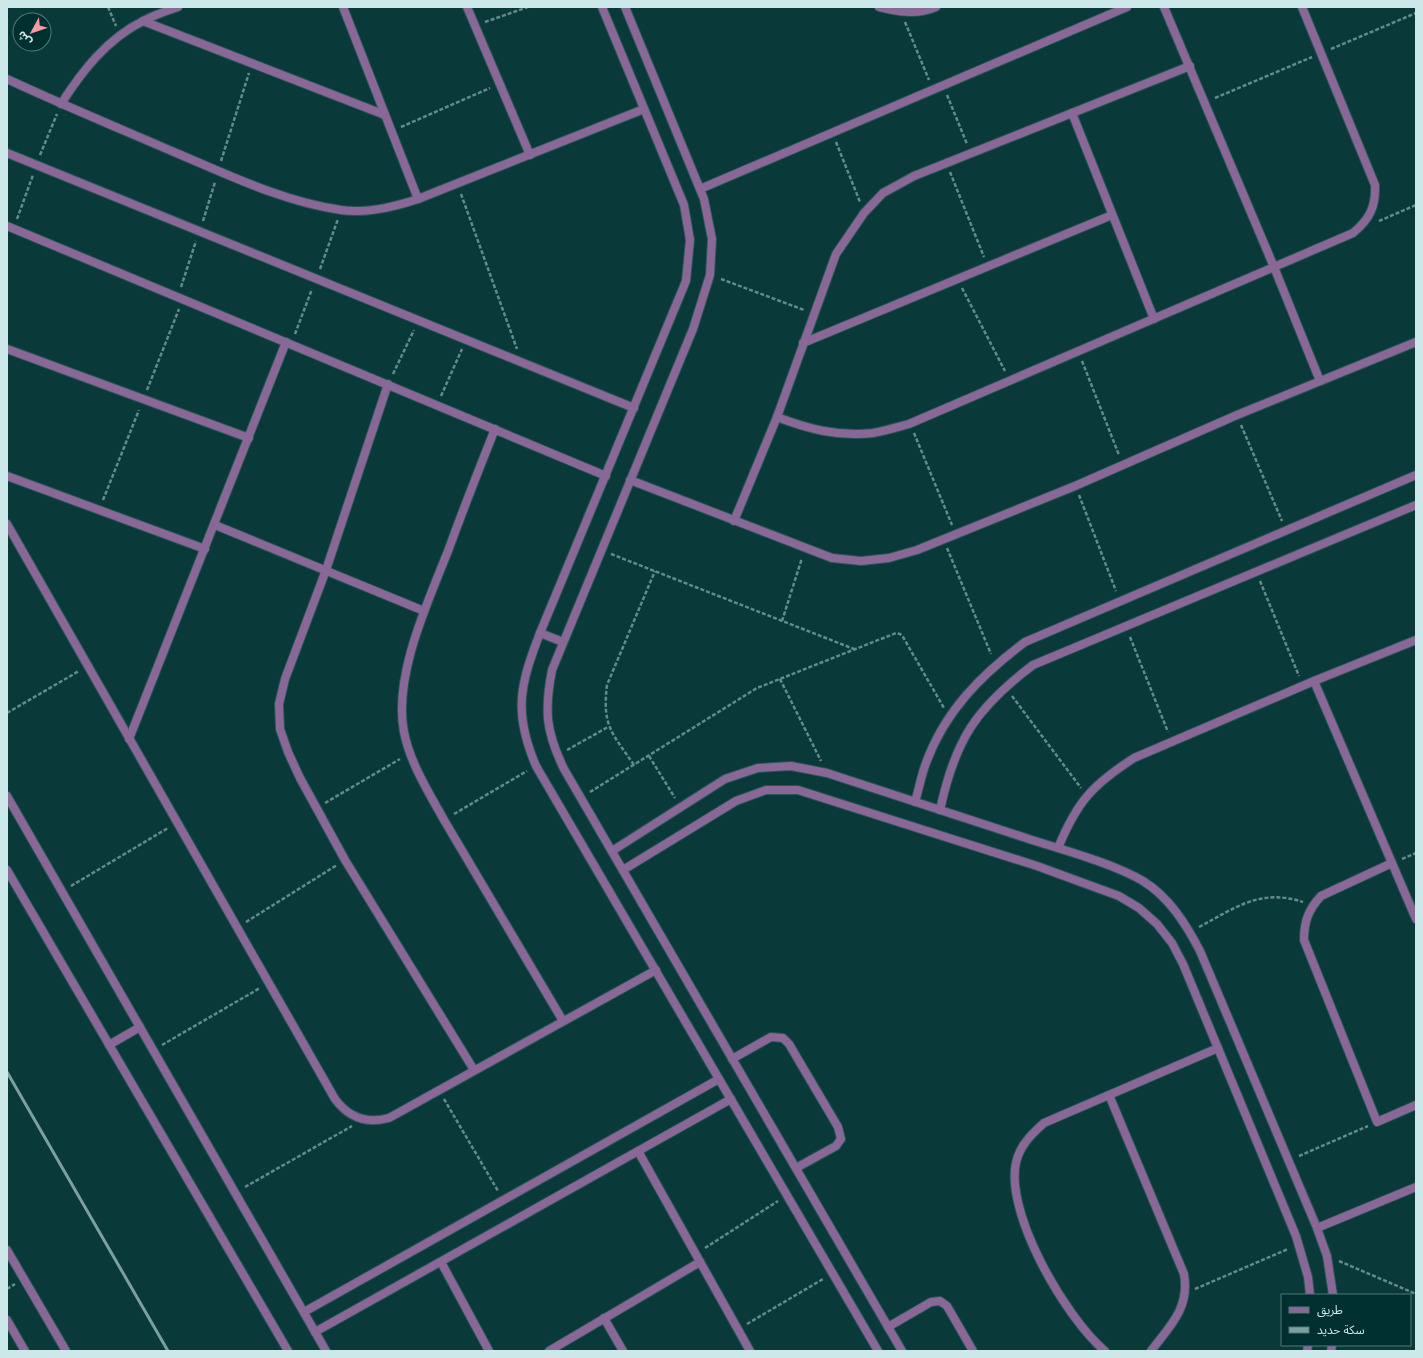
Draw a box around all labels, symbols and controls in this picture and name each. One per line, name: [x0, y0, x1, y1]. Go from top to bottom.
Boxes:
north arrow: [12, 12, 52, 52]
text: ش: [13, 27, 36, 49]
legend: [1281, 1294, 1411, 1346]
text: طريق: [1317, 1301, 1343, 1320]
text: سكة حديد: [1317, 1321, 1365, 1340]

